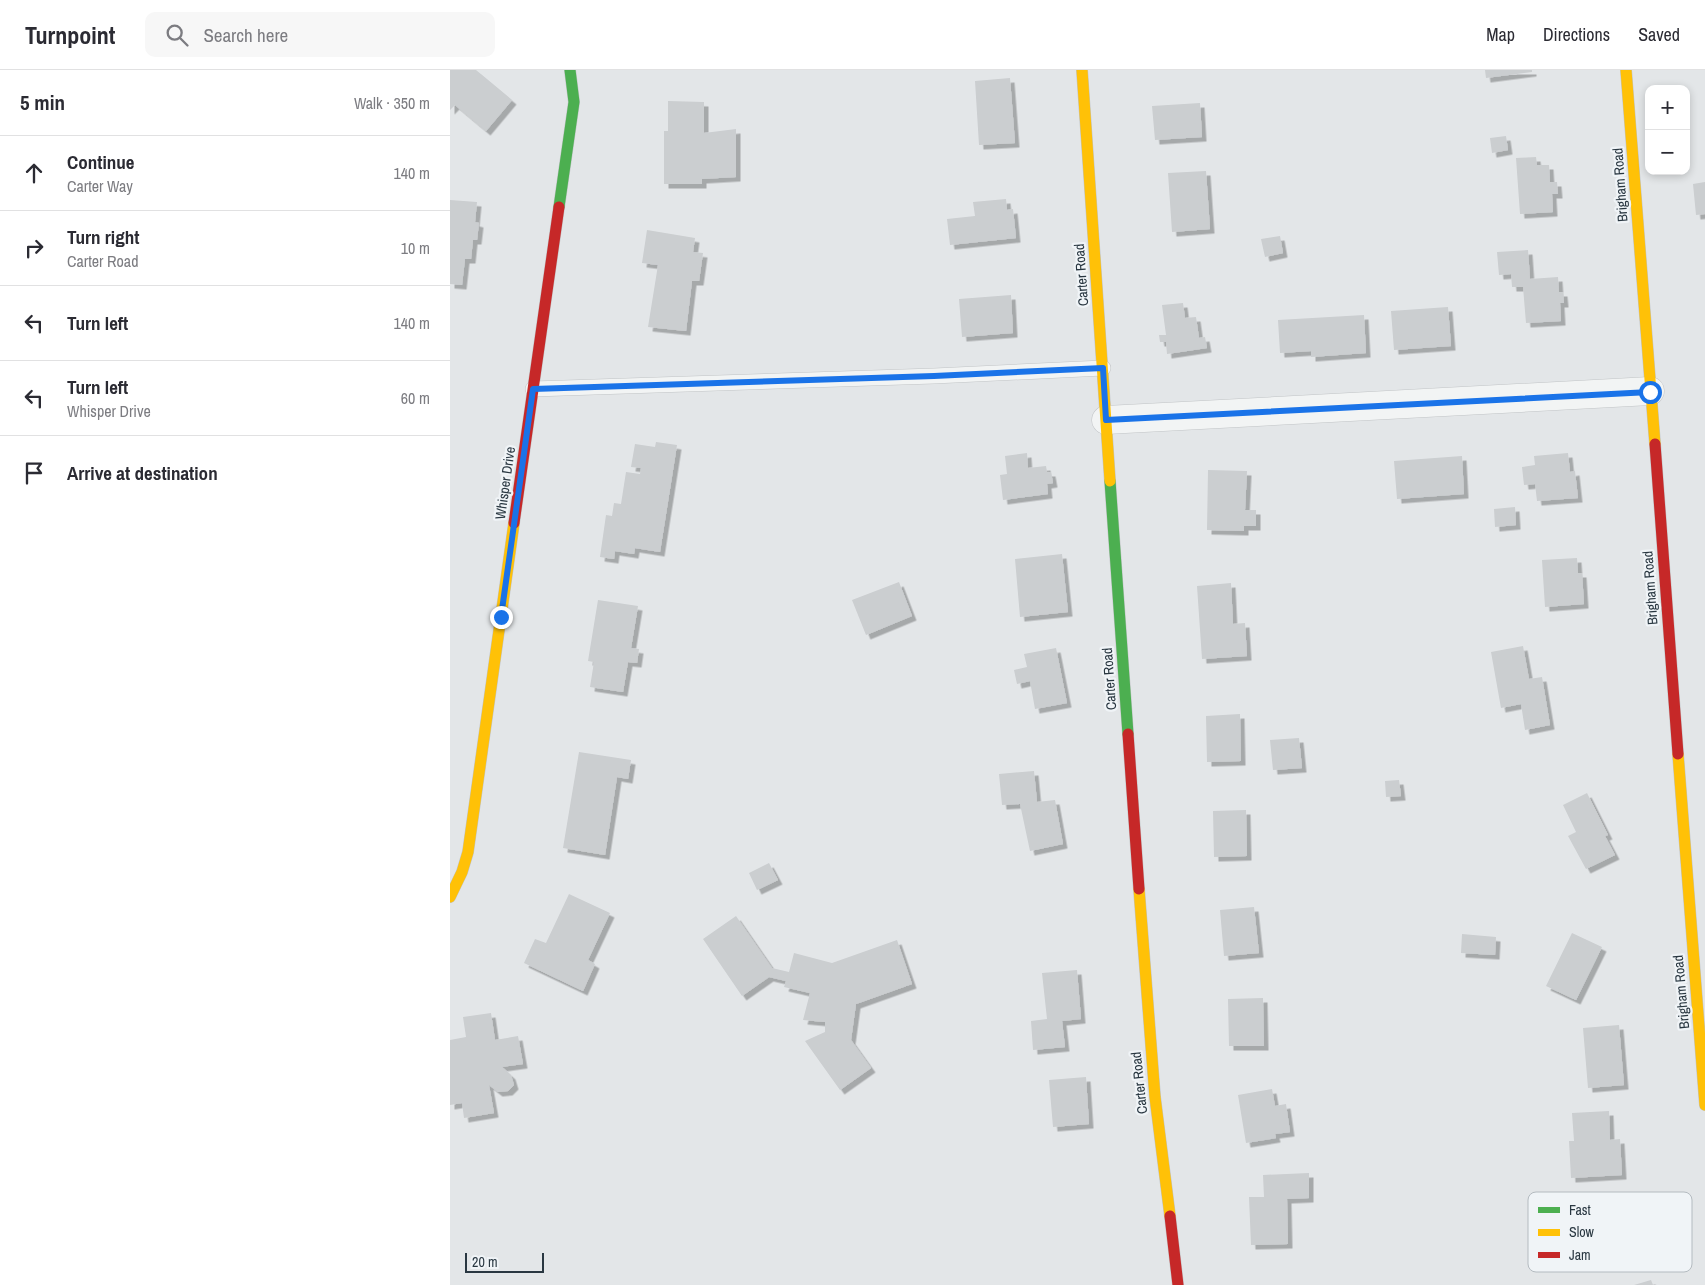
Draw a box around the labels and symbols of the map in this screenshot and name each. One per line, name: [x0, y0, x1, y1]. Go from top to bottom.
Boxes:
street label: Brigham Road: [1608, 147, 1632, 223]
street label: Carter Road: [1070, 243, 1092, 307]
route start: [1639, 381, 1662, 404]
street label: Whisper Drive: [491, 445, 519, 521]
street label: Brigham Road: [1638, 550, 1662, 626]
route end: [490, 606, 513, 629]
street label: Carter Road: [1098, 647, 1120, 711]
street label: Brigham Road: [1669, 954, 1693, 1030]
street label: Carter Road: [1127, 1051, 1151, 1115]
legend: [1528, 1192, 1692, 1272]
text: Fast: [1569, 1201, 1591, 1219]
text: Slow: [1569, 1223, 1595, 1241]
text: Jam: [1569, 1246, 1591, 1264]
scale bar: [465, 1250, 544, 1273]

